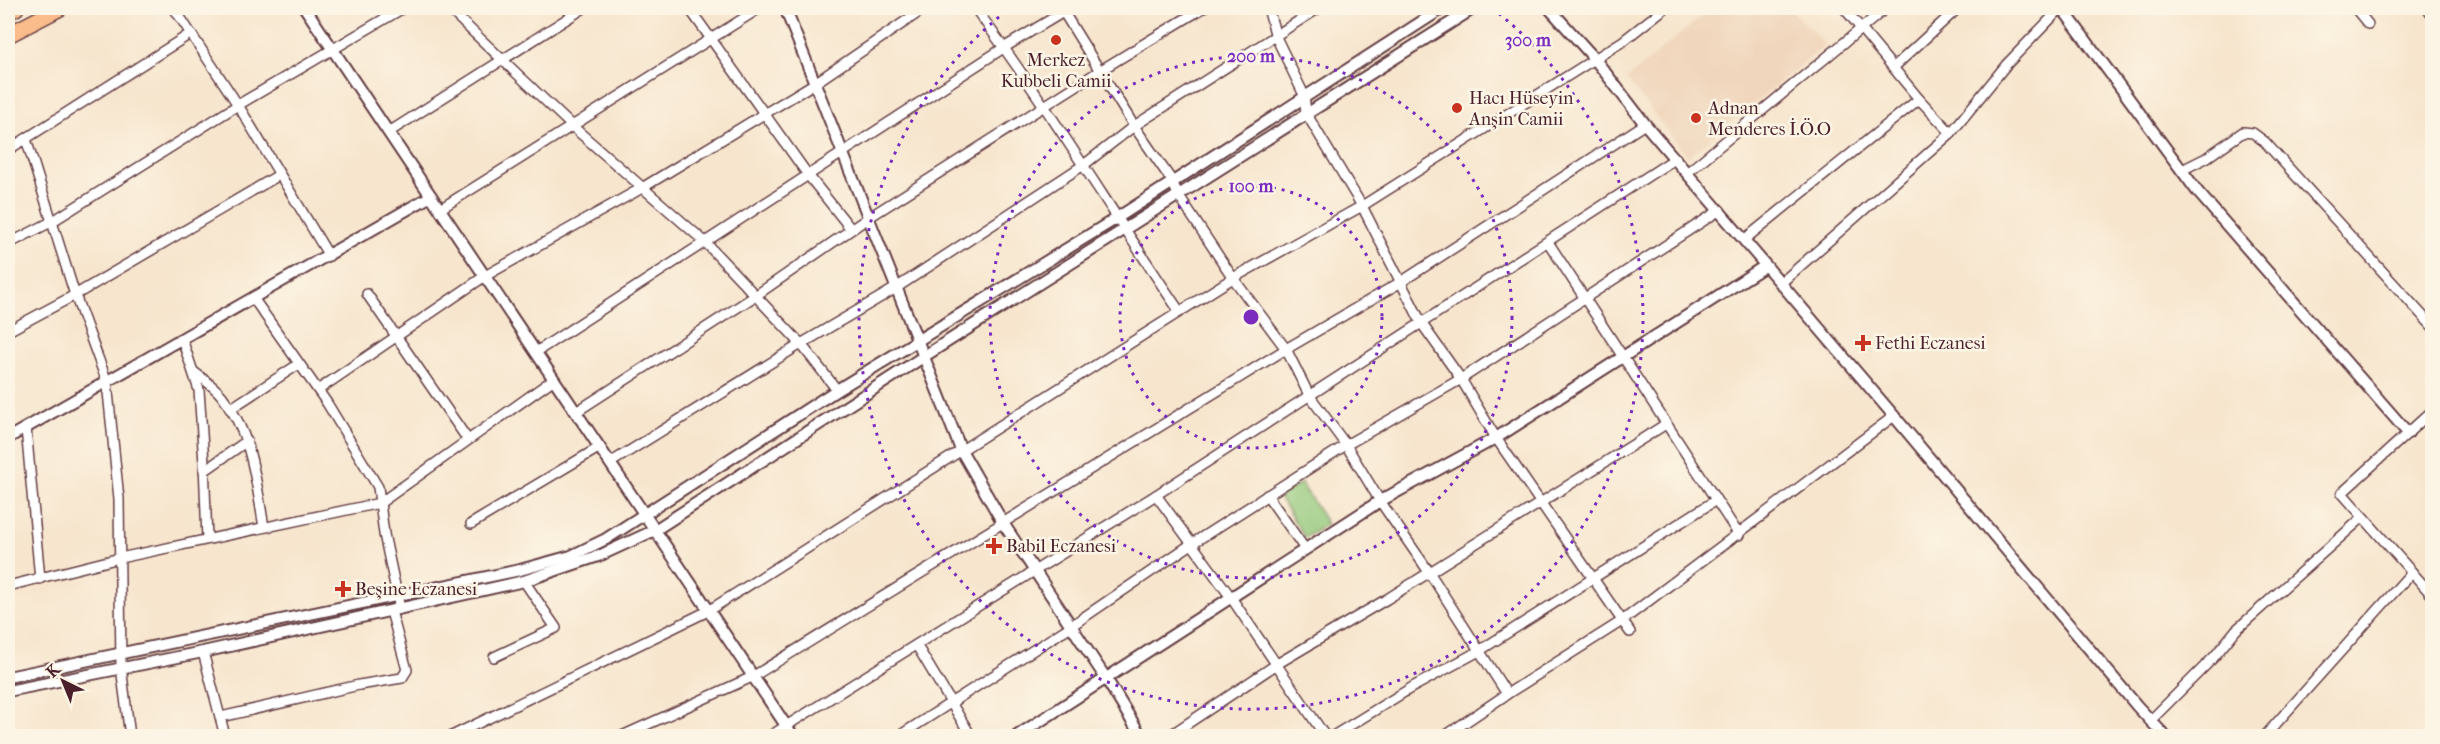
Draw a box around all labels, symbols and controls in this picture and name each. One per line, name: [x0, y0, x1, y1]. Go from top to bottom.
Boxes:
text: 300 m: [1505, 30, 1552, 51]
marker: Merkez Kubbeli Camii: [1049, 33, 1063, 47]
text: 200 m: [1227, 46, 1276, 67]
place label: Merkez Kubbeli Camii: [1001, 50, 1112, 92]
place label: Hacı Hüseyin Anşin Camii: [1468, 88, 1574, 130]
place label: Adnan Menderes İ.Ö.O: [1707, 98, 1831, 140]
marker: Hacı Hüseyin Anşin Camii: [1450, 101, 1464, 115]
marker: Adnan Menderes İ.Ö.O: [1689, 111, 1703, 125]
text: 100 m: [1228, 176, 1275, 197]
centre of rings: [1241, 307, 1261, 327]
place label: Fethi Eczanesi: [1875, 333, 1986, 354]
marker: Fethi Eczanesi: [1856, 336, 1870, 350]
place label: Babil Eczanesi: [1006, 536, 1117, 557]
marker: Babil Eczanesi: [987, 539, 1001, 553]
place label: Beşine Eczanesi: [355, 579, 478, 600]
marker: Beşine Eczanesi: [336, 582, 350, 596]
north arrow: [33, 651, 93, 711]
text: K: [42, 659, 65, 681]

